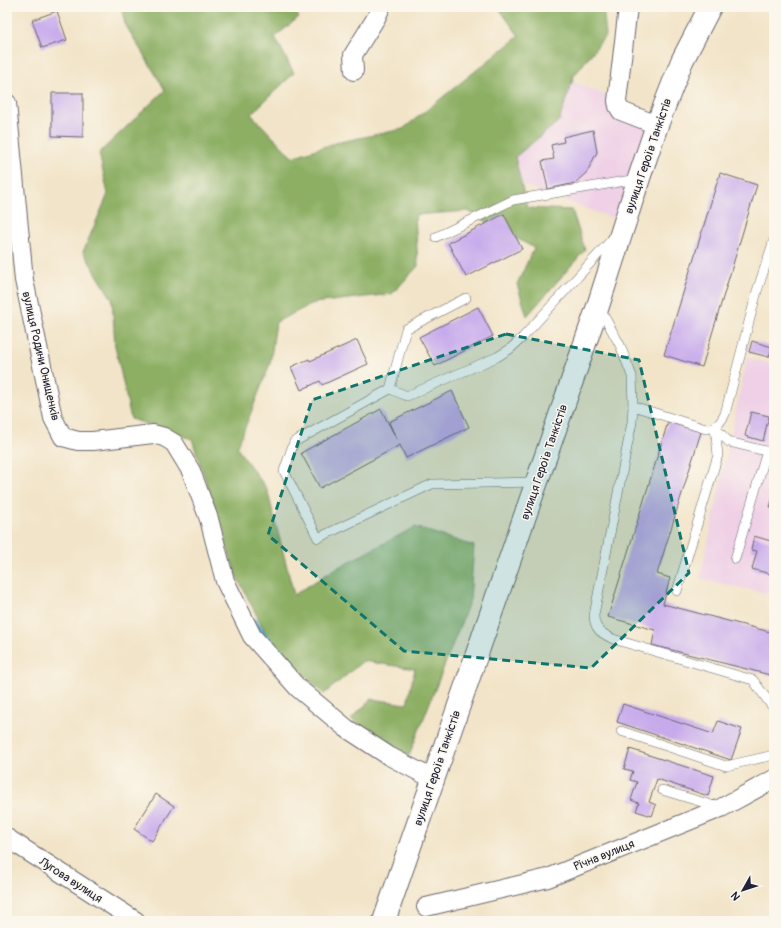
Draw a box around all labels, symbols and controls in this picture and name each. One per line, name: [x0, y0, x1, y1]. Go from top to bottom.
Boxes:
street label: вулиця Героїв Танкістів: [622, 96, 675, 216]
street label: вулиця Родини Онищенків: [18, 290, 63, 422]
street label: вулиця Героїв Танкістів: [518, 402, 571, 522]
street label: вулиця Героїв Танкістів: [411, 708, 464, 828]
street label: Річна вулиця: [572, 836, 637, 874]
street label: Лугова вулиця: [35, 854, 106, 907]
north arrow: [723, 870, 763, 910]
text: N: [728, 889, 743, 903]

